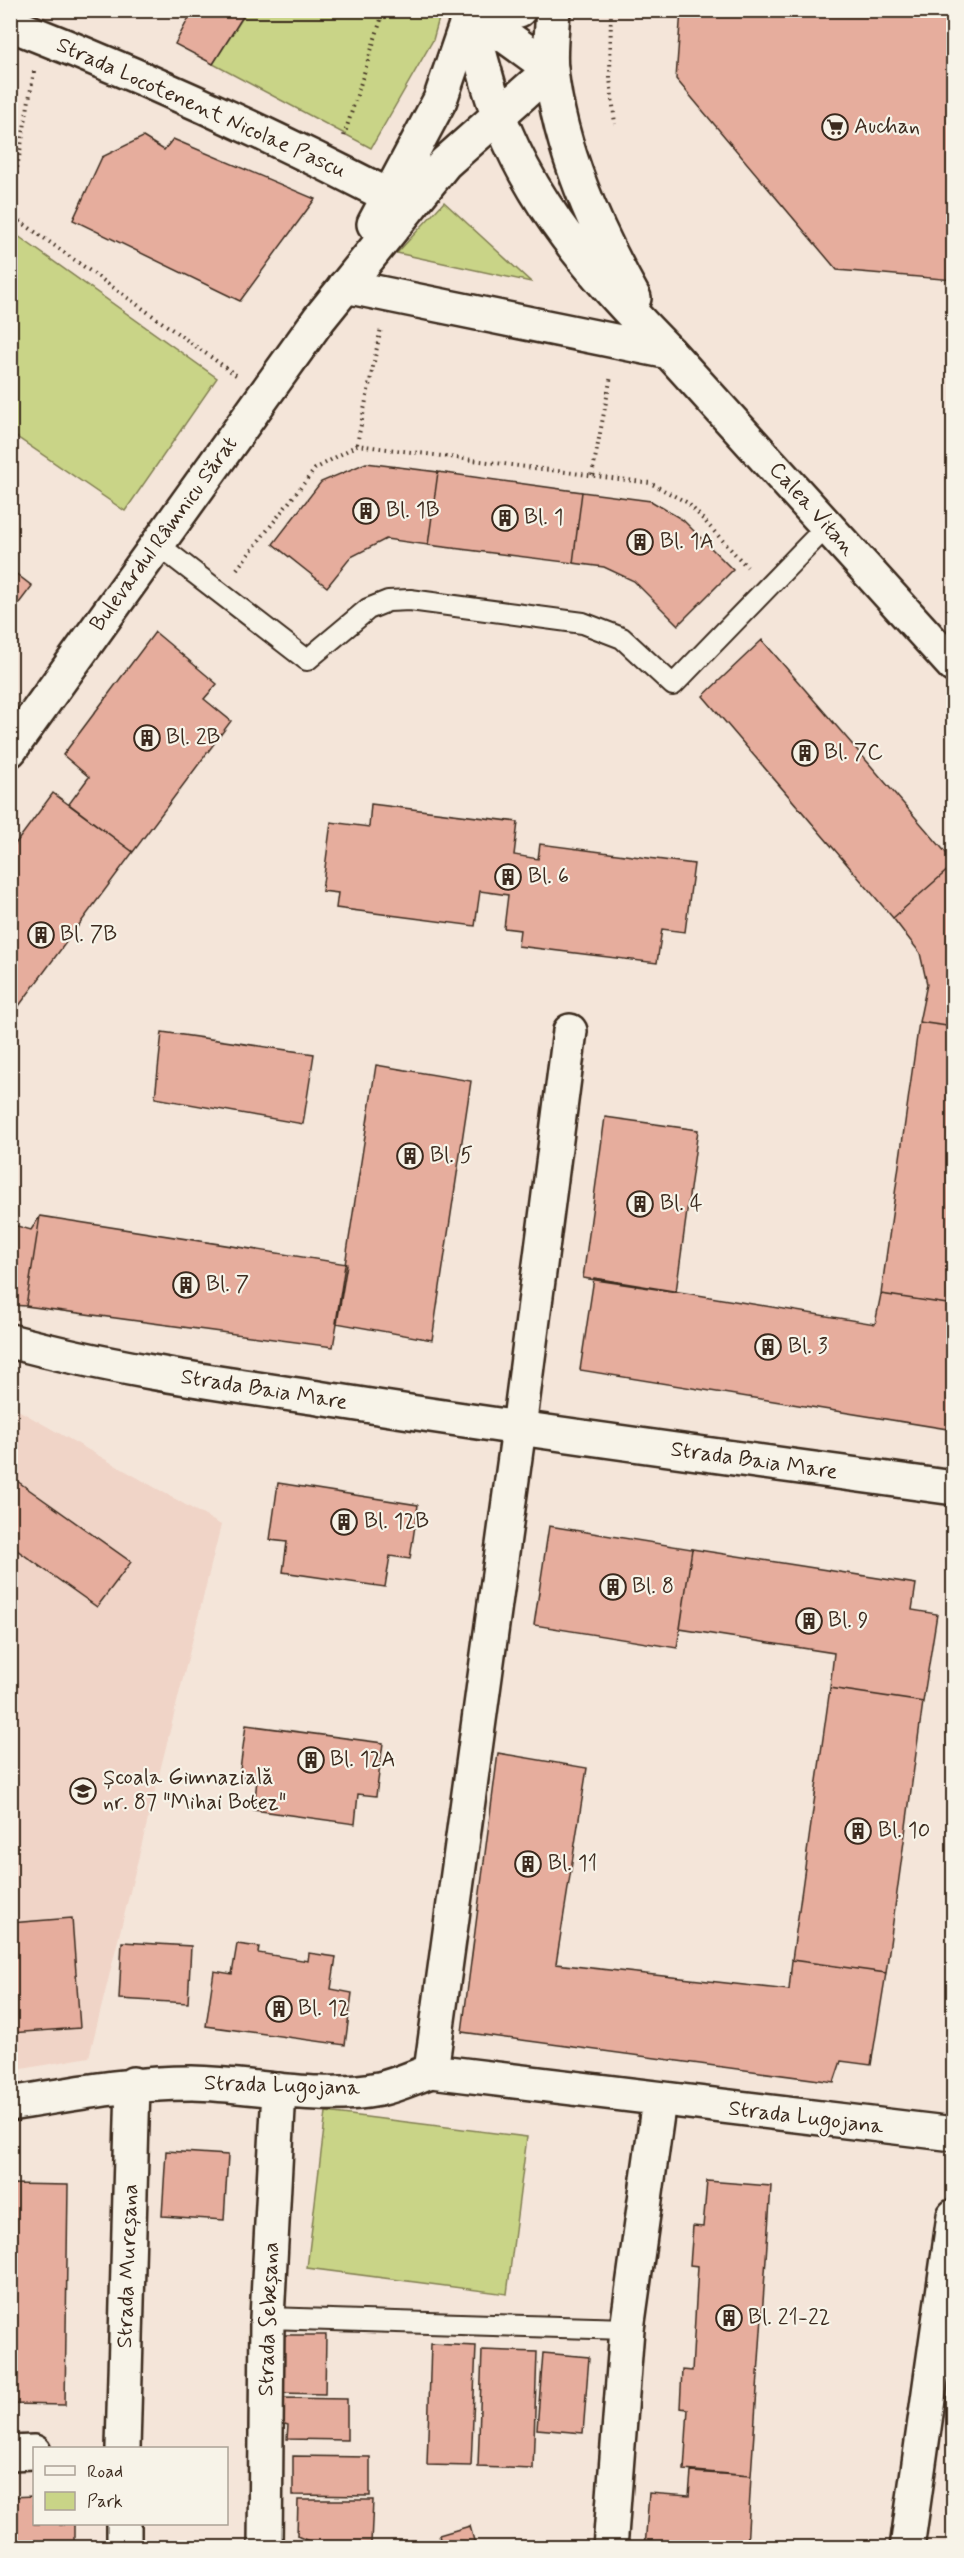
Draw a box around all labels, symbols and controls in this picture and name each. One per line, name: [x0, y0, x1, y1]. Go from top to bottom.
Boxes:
street label: Strada Locotenent Nicolae Pascu: [52, 31, 350, 185]
supermarket icon: Auchan: [820, 112, 850, 142]
place label: Auchan: [854, 113, 920, 141]
street label: Bulevardul Râmnicu Sărat: [84, 431, 244, 637]
street label: Calea Vitan: [762, 456, 862, 562]
building icon: Bl. 1B: [351, 496, 381, 526]
place label: Bl. 1B: [386, 497, 440, 525]
building icon: Bl. 1: [490, 503, 520, 533]
place label: Bl. 1: [524, 504, 564, 532]
building icon: Bl. 1A: [625, 527, 655, 557]
place label: Bl. 1A: [660, 528, 714, 556]
building icon: Bl. 2B: [132, 723, 162, 753]
place label: Bl. 2B: [166, 724, 221, 752]
building icon: Bl. 7C: [790, 738, 820, 768]
place label: Bl. 7C: [824, 739, 883, 767]
building icon: Bl. 6: [493, 862, 523, 892]
place label: Bl. 6: [528, 863, 569, 891]
building icon: Bl. 7B: [26, 920, 56, 950]
place label: Bl. 7B: [60, 921, 117, 949]
building icon: Bl. 5: [395, 1141, 425, 1171]
place label: Bl. 5: [430, 1142, 473, 1170]
building icon: Bl. 4: [625, 1189, 655, 1219]
place label: Bl. 4: [660, 1190, 703, 1218]
building icon: Bl. 7: [171, 1270, 201, 1300]
place label: Bl. 7: [206, 1271, 249, 1299]
building icon: Bl. 3: [753, 1332, 783, 1362]
place label: Bl. 3: [788, 1333, 828, 1361]
street label: Strada Baia Mare: [179, 1363, 349, 1417]
street label: Strada Baia Mare: [669, 1435, 839, 1487]
building icon: Bl. 12B: [329, 1507, 359, 1537]
place label: Bl. 12B: [364, 1508, 429, 1536]
building icon: Bl. 8: [598, 1572, 628, 1602]
place label: Bl. 8: [632, 1573, 674, 1601]
building icon: Bl. 9: [794, 1606, 824, 1636]
place label: Bl. 9: [828, 1607, 869, 1635]
building icon: Bl. 12A: [296, 1745, 326, 1775]
place label: Bl. 12A: [330, 1746, 396, 1774]
place label: Școala Gimnazială nr. 87 "Mihai Botez": [103, 1764, 286, 1817]
school or university icon: Școala Gimnazială nr. 87 "Mihai Botez": [68, 1776, 98, 1806]
building icon: Bl. 10: [843, 1816, 873, 1846]
place label: Bl. 10: [878, 1817, 930, 1845]
building icon: Bl. 11: [513, 1849, 543, 1879]
place label: Bl. 11: [548, 1850, 597, 1878]
building icon: Bl. 12: [264, 1994, 294, 2024]
place label: Bl. 12: [298, 1995, 349, 2023]
street label: Strada Lugojana: [203, 2069, 361, 2106]
street label: Strada Lugojana: [726, 2095, 886, 2144]
street label: Strada Mureșana: [111, 2183, 145, 2349]
street label: Strada Sebeșana: [252, 2241, 286, 2397]
building icon: Bl. 21-22: [714, 2303, 744, 2333]
place label: Bl. 21-22: [748, 2304, 830, 2332]
legend: [33, 2447, 228, 2525]
text: Road: [87, 2460, 123, 2484]
text: Park: [87, 2490, 123, 2514]

